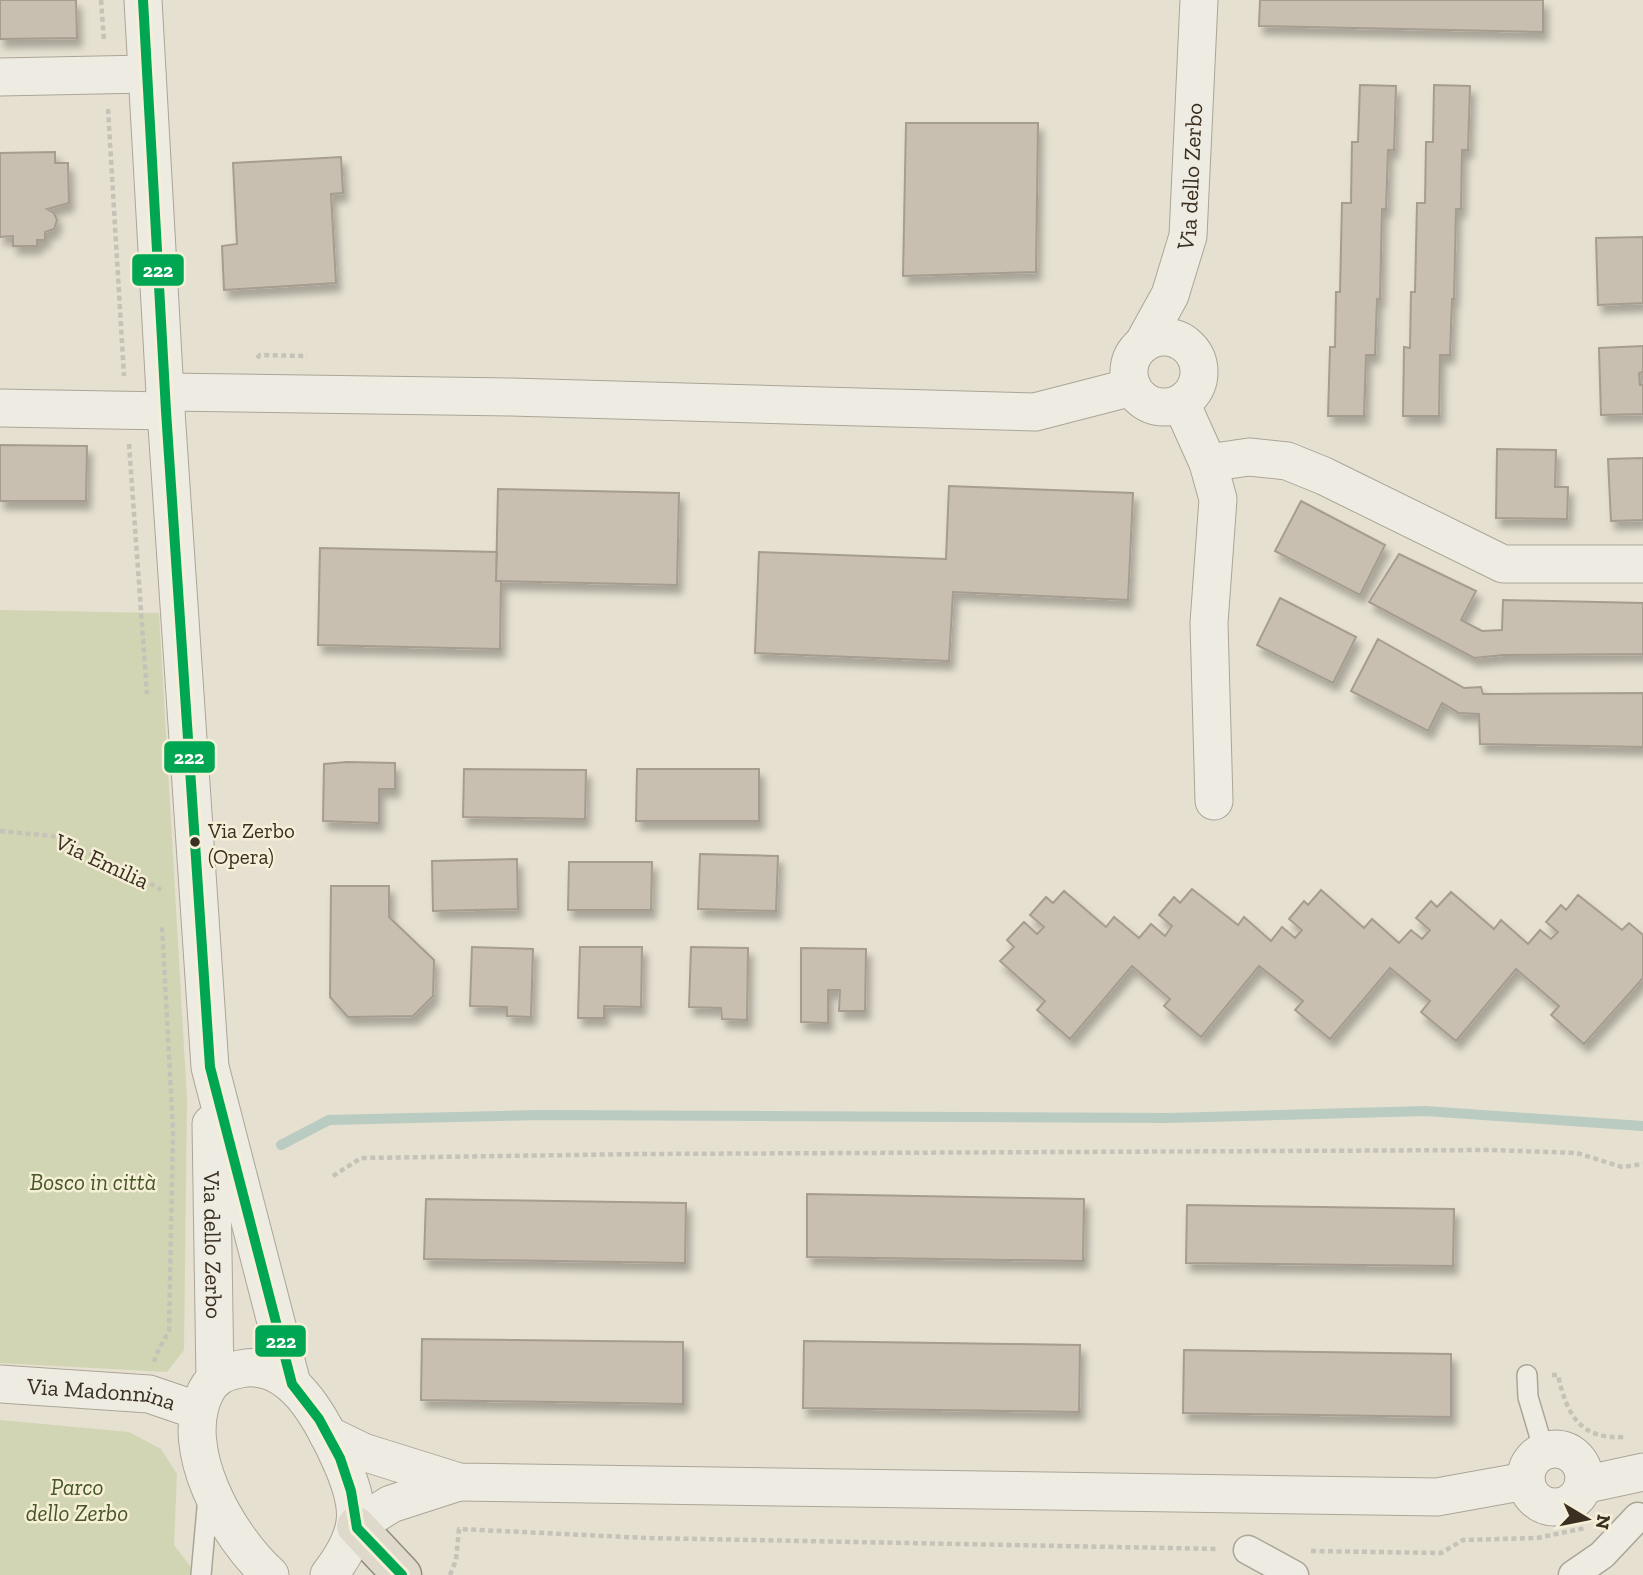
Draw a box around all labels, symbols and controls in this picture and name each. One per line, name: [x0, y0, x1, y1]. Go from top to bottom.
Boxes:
street label: Via dello Zerbo: [1170, 102, 1208, 255]
line badge: 222: [131, 253, 185, 287]
text: 222: [143, 259, 173, 282]
line badge: 222: [163, 740, 216, 774]
text: 222: [174, 746, 204, 769]
place label: Via Zerbo (Opera): [207, 818, 295, 869]
street label: Via Emilia: [50, 827, 154, 895]
marker: Via Zerbo (Opera): [188, 835, 202, 849]
park label: Bosco in città: [30, 1168, 156, 1196]
street label: Via dello Zerbo: [198, 1170, 228, 1319]
line badge: 222: [254, 1324, 307, 1358]
text: 222: [266, 1330, 296, 1353]
street label: Via Madonnina: [25, 1372, 180, 1416]
park label: Parco dello Zerbo: [26, 1473, 128, 1527]
north arrow: [1552, 1484, 1622, 1554]
text: N: [1591, 1513, 1616, 1531]

